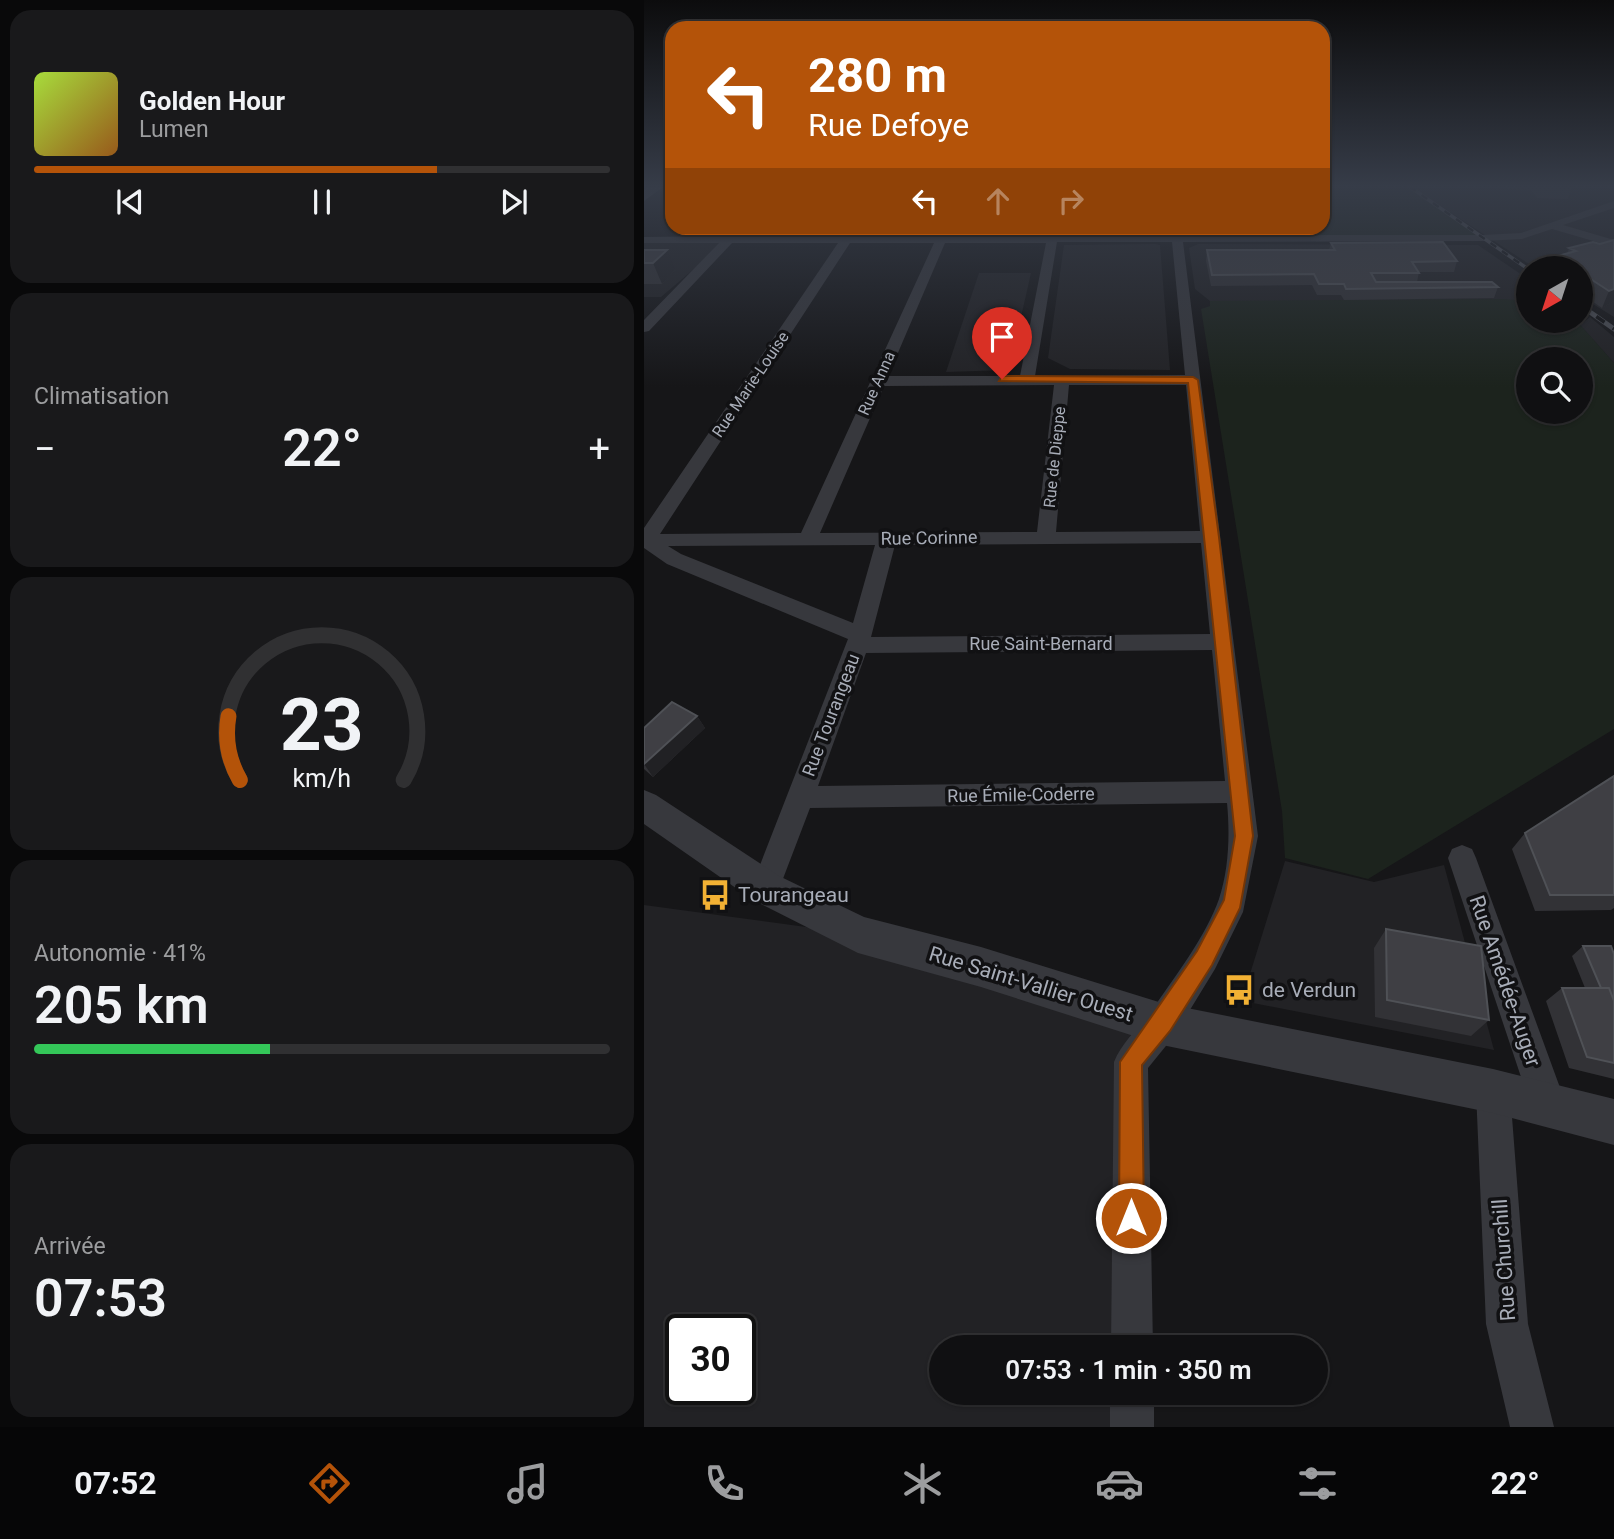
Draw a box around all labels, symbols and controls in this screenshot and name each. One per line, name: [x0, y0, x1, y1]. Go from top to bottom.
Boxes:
text: 280 m: [808, 47, 947, 104]
icon: left: [693, 49, 784, 140]
text: Golden Hour: [139, 86, 285, 116]
text: Rue Defoye: [808, 106, 969, 144]
text: Lumen: [139, 116, 209, 143]
icon: left: [906, 182, 944, 220]
icon: ahead: [979, 182, 1017, 220]
icon: right: [1052, 182, 1090, 220]
icon: previous: [111, 183, 149, 221]
icon: pause: [303, 183, 341, 221]
icon: next: [495, 183, 533, 221]
north arrow: [1516, 256, 1592, 332]
map controls: [1516, 256, 1593, 424]
pin: [972, 307, 1032, 379]
icon: arrive: [983, 318, 1021, 356]
street label: Rue Marie-Louise: [708, 328, 793, 441]
button: search: [1516, 347, 1593, 424]
street label: Rue Anna: [854, 348, 899, 418]
text: Climatisation: [34, 383, 169, 410]
street label: Rue de Dieppe: [1040, 405, 1069, 509]
text: 22°: [282, 418, 362, 479]
text: −: [34, 427, 56, 471]
text: +: [588, 427, 610, 471]
street label: Rue Corinne: [880, 526, 978, 549]
street label: Rue Saint-Bernard: [969, 633, 1113, 654]
street label: Rue Tourangeau: [798, 651, 864, 779]
text: 23: [280, 682, 364, 768]
text: km/h: [293, 763, 351, 792]
street label: Rue Émile-Coderre: [947, 783, 1095, 806]
bus stop icon: Tourangeau: [698, 878, 732, 912]
place label: Tourangeau: [738, 883, 849, 907]
street label: Rue Amédée-Auger: [1464, 892, 1546, 1070]
text: Autonomie · 41%: [34, 940, 206, 967]
street label: Rue Saint-Vallier Ouest: [926, 942, 1136, 1027]
bus stop icon: de Verdun: [1222, 973, 1256, 1007]
text: 205 km: [34, 975, 209, 1036]
place label: de Verdun: [1262, 978, 1356, 1002]
position arrow: [1094, 1181, 1168, 1255]
street label: Rue Churchill: [1488, 1198, 1520, 1322]
text: Arrivée: [34, 1233, 106, 1260]
text: 07:53: [34, 1268, 167, 1329]
speed limit sign: 30: [665, 1314, 756, 1405]
text: 07:53 · 1 min · 350 m: [1005, 1355, 1252, 1385]
icon: directions: [305, 1459, 354, 1508]
icon: music: [503, 1459, 552, 1508]
icon: phone: [700, 1459, 749, 1508]
icon: climate: [898, 1459, 947, 1508]
icon: car: [1095, 1459, 1144, 1508]
icon: filters: [1293, 1459, 1342, 1508]
text: 07:52: [74, 1464, 157, 1502]
text: 22°: [1490, 1464, 1540, 1502]

